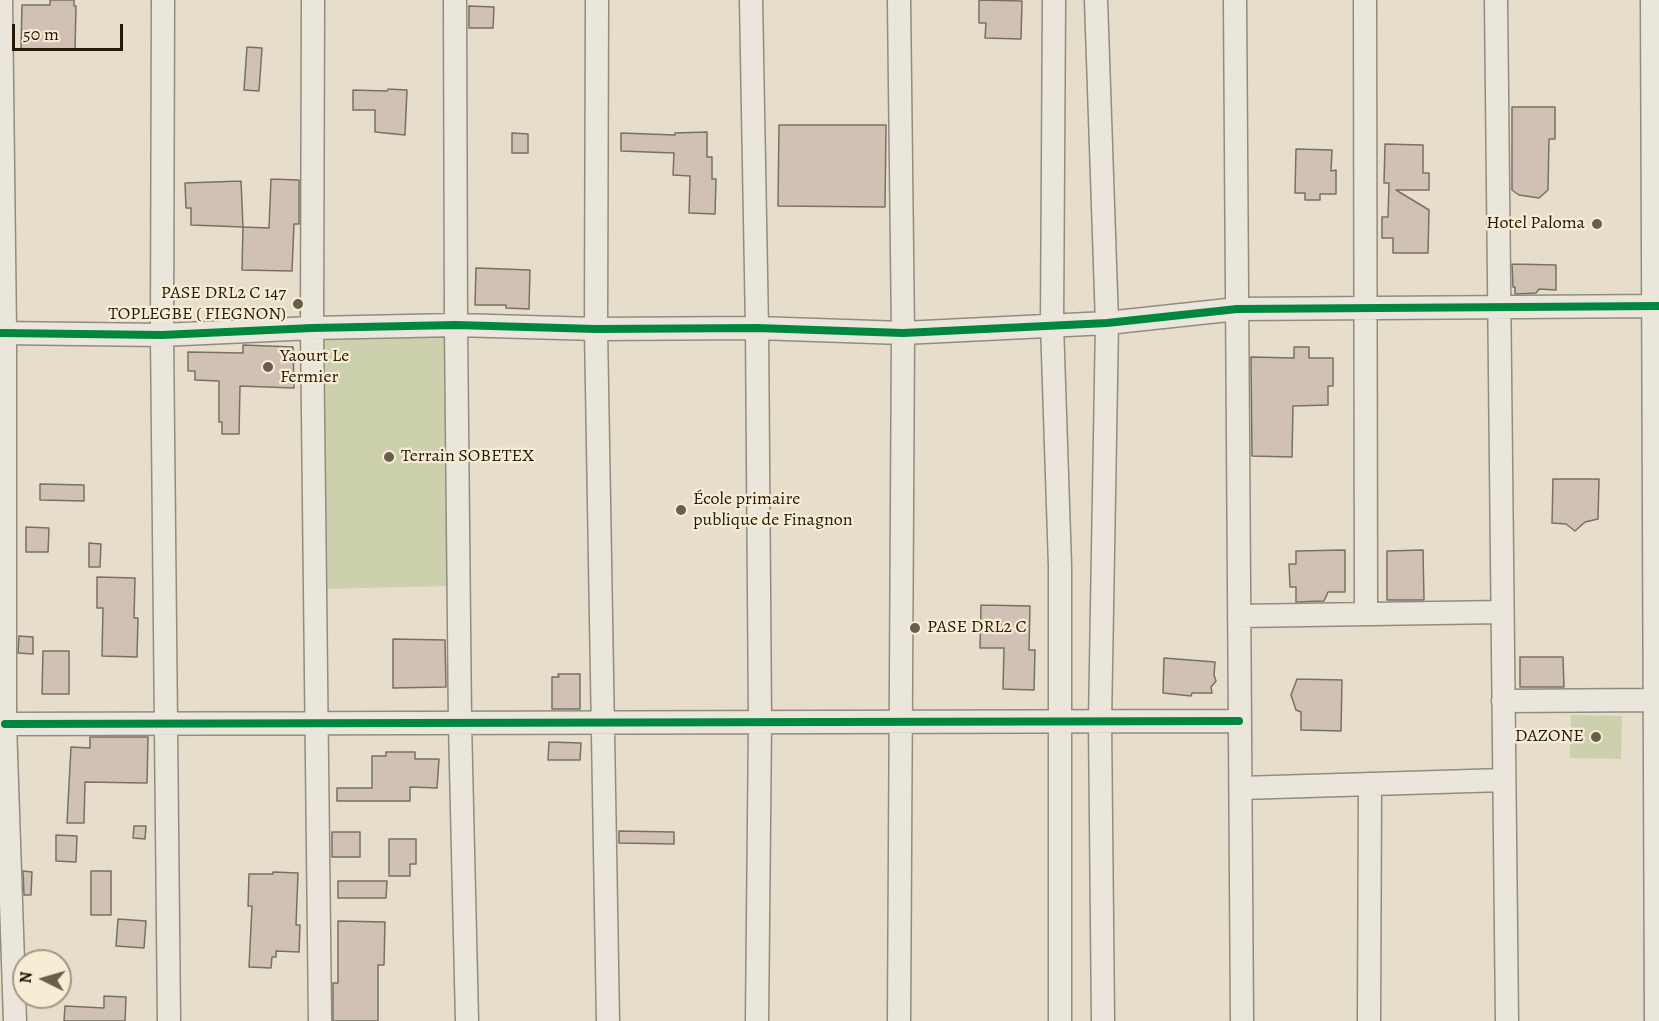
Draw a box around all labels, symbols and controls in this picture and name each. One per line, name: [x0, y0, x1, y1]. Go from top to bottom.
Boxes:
scale bar: [15, 12, 126, 50]
text: 50 m: [23, 22, 59, 46]
place label: Hotel Paloma: [1486, 213, 1585, 235]
marker: Hotel Paloma: [1590, 217, 1604, 231]
place label: PASE DRL2 C 147 TOPLEGBE ( FIEGNON): [108, 283, 286, 326]
marker: PASE DRL2 C 147 TOPLEGBE ( FIEGNON): [291, 297, 305, 311]
place label: Yaourt Le Fermier: [280, 346, 349, 388]
marker: Yaourt Le Fermier: [261, 360, 275, 374]
place label: Terrain SOBETEX: [401, 446, 534, 468]
marker: Terrain SOBETEX: [382, 450, 396, 464]
place label: École primaire publique de Finagnon: [693, 489, 853, 532]
marker: École primaire publique de Finagnon: [674, 503, 688, 517]
place label: PASE DRL2 C: [927, 617, 1027, 639]
marker: PASE DRL2 C: [908, 621, 922, 635]
place label: DAZONE: [1515, 726, 1584, 748]
marker: DAZONE: [1589, 730, 1603, 744]
north arrow: [12, 949, 72, 1009]
text: N: [15, 971, 38, 984]

